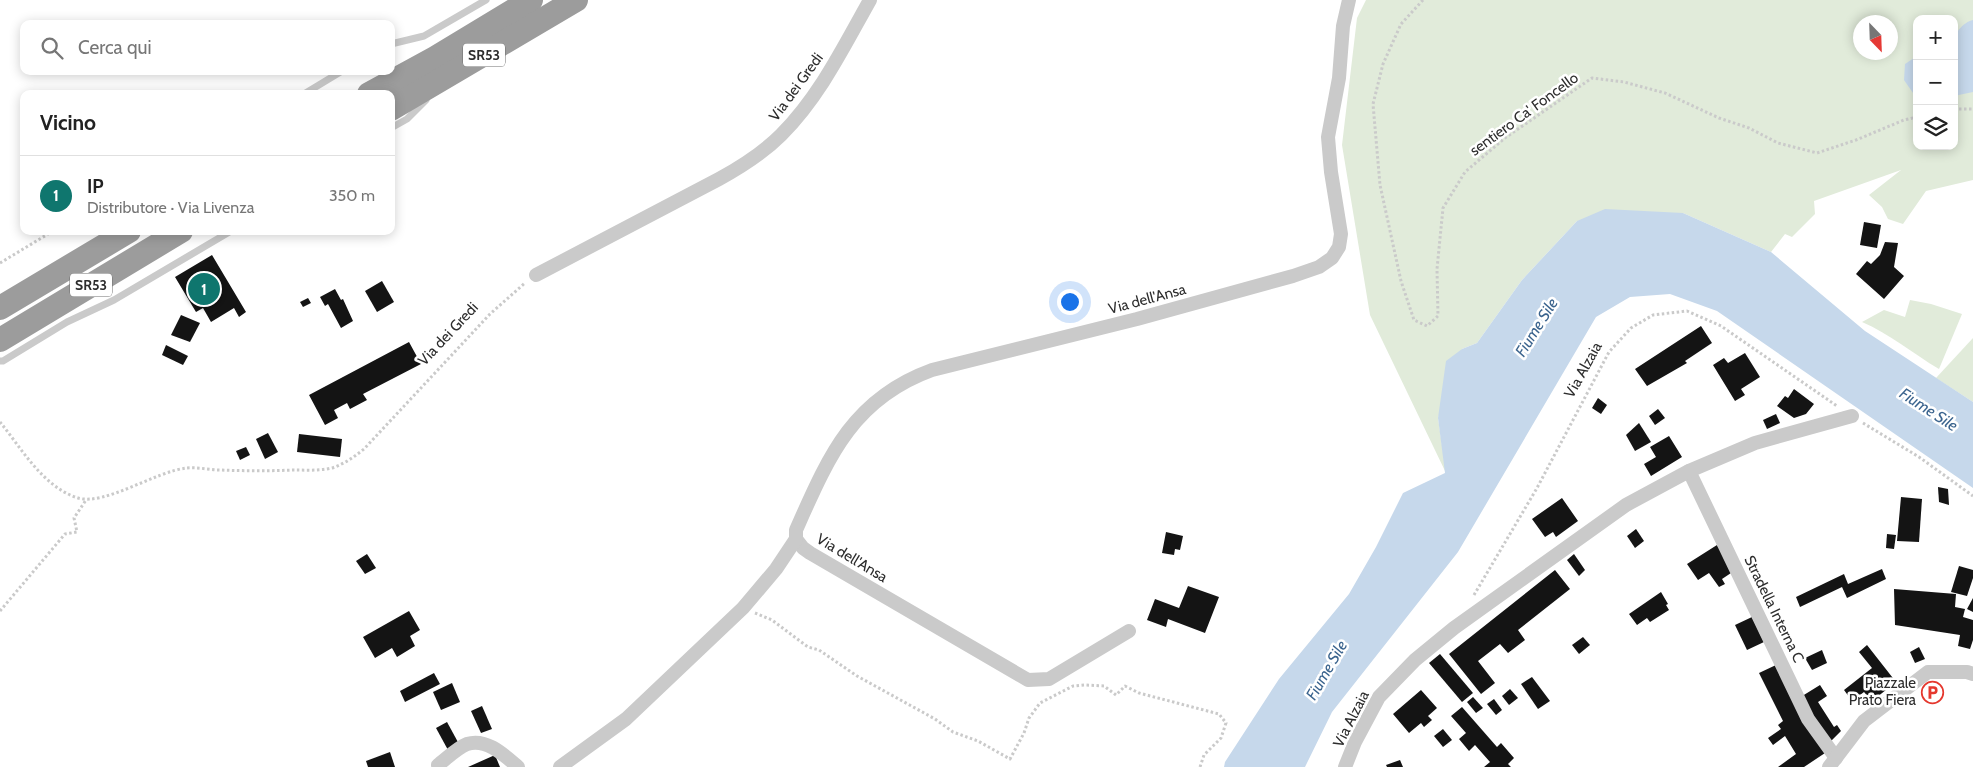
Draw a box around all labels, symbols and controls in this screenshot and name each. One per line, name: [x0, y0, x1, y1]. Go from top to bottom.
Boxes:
north arrow: [1853, 15, 1898, 60]
map controls: [1913, 15, 1958, 150]
button: +: [1913, 15, 1958, 60]
search box: [20, 20, 395, 75]
icon: search: [38, 34, 66, 62]
text: Cerca qui: [78, 36, 152, 59]
road number: SR53: [463, 44, 505, 66]
street label: Via dei Gredi: [765, 49, 827, 125]
button: −: [1913, 60, 1958, 105]
street label: sentiero Ca' Foncello: [1466, 69, 1582, 159]
button: layers: [1913, 105, 1958, 150]
text: Vicino: [40, 110, 96, 135]
text: IP: [87, 175, 104, 198]
text: 1: [53, 186, 59, 205]
text: 350 m: [329, 186, 375, 205]
text: Distributore · Via Livenza: [87, 198, 254, 217]
pin: 1: [188, 270, 220, 308]
road number: SR53: [70, 274, 112, 296]
street label: Via dell'Ansa: [1106, 280, 1188, 318]
your location: [1057, 289, 1083, 315]
water label: Fiume Sile: [1511, 294, 1562, 360]
street label: Via dei Gredi: [414, 299, 482, 369]
street label: Via Alzaia: [1560, 338, 1606, 401]
water label: Fiume Sile: [1896, 384, 1961, 435]
street label: Via dell'Ansa: [813, 530, 891, 587]
street label: Stradella Interna C: [1740, 553, 1808, 665]
water label: Fiume Sile: [1302, 637, 1351, 703]
place label: Piazzale Prato Fiera: [1849, 674, 1917, 709]
parking icon: Piazzale Prato Fiera: [1920, 680, 1944, 704]
street label: Via Alzaia: [1329, 687, 1373, 750]

